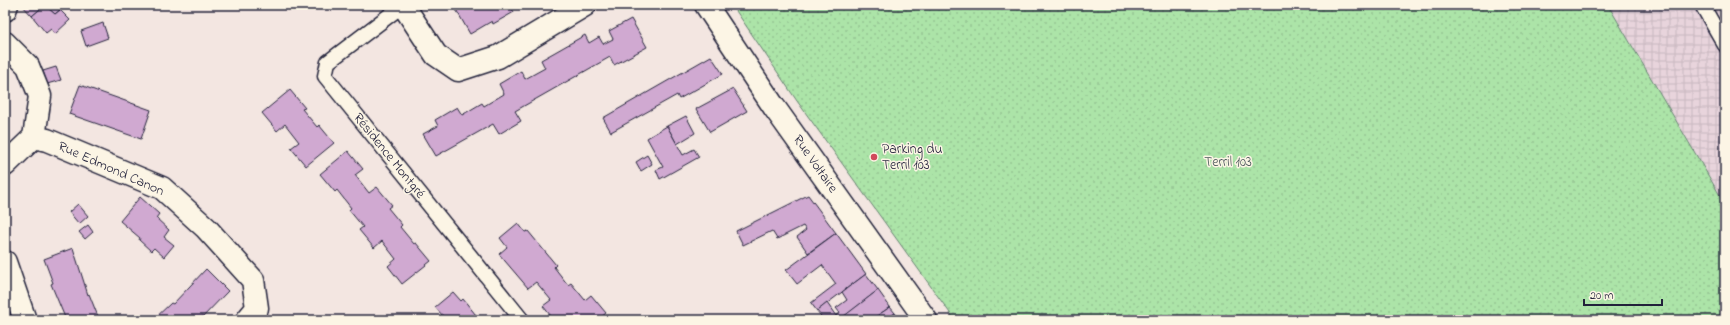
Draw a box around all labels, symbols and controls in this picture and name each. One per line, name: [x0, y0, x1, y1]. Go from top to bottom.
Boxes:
street label: Résidence Montgré: [347, 109, 431, 205]
street label: Rue Voltaire: [787, 131, 843, 198]
street label: Rue Edmond Canon: [54, 136, 168, 202]
place label: Parking du Terril 103: [882, 139, 942, 176]
marker: Parking du Terril 103: [869, 152, 879, 162]
park label: Terril 103: [1204, 152, 1252, 173]
scale bar: [1584, 281, 1662, 307]
text: 20 m: [1590, 287, 1613, 305]

